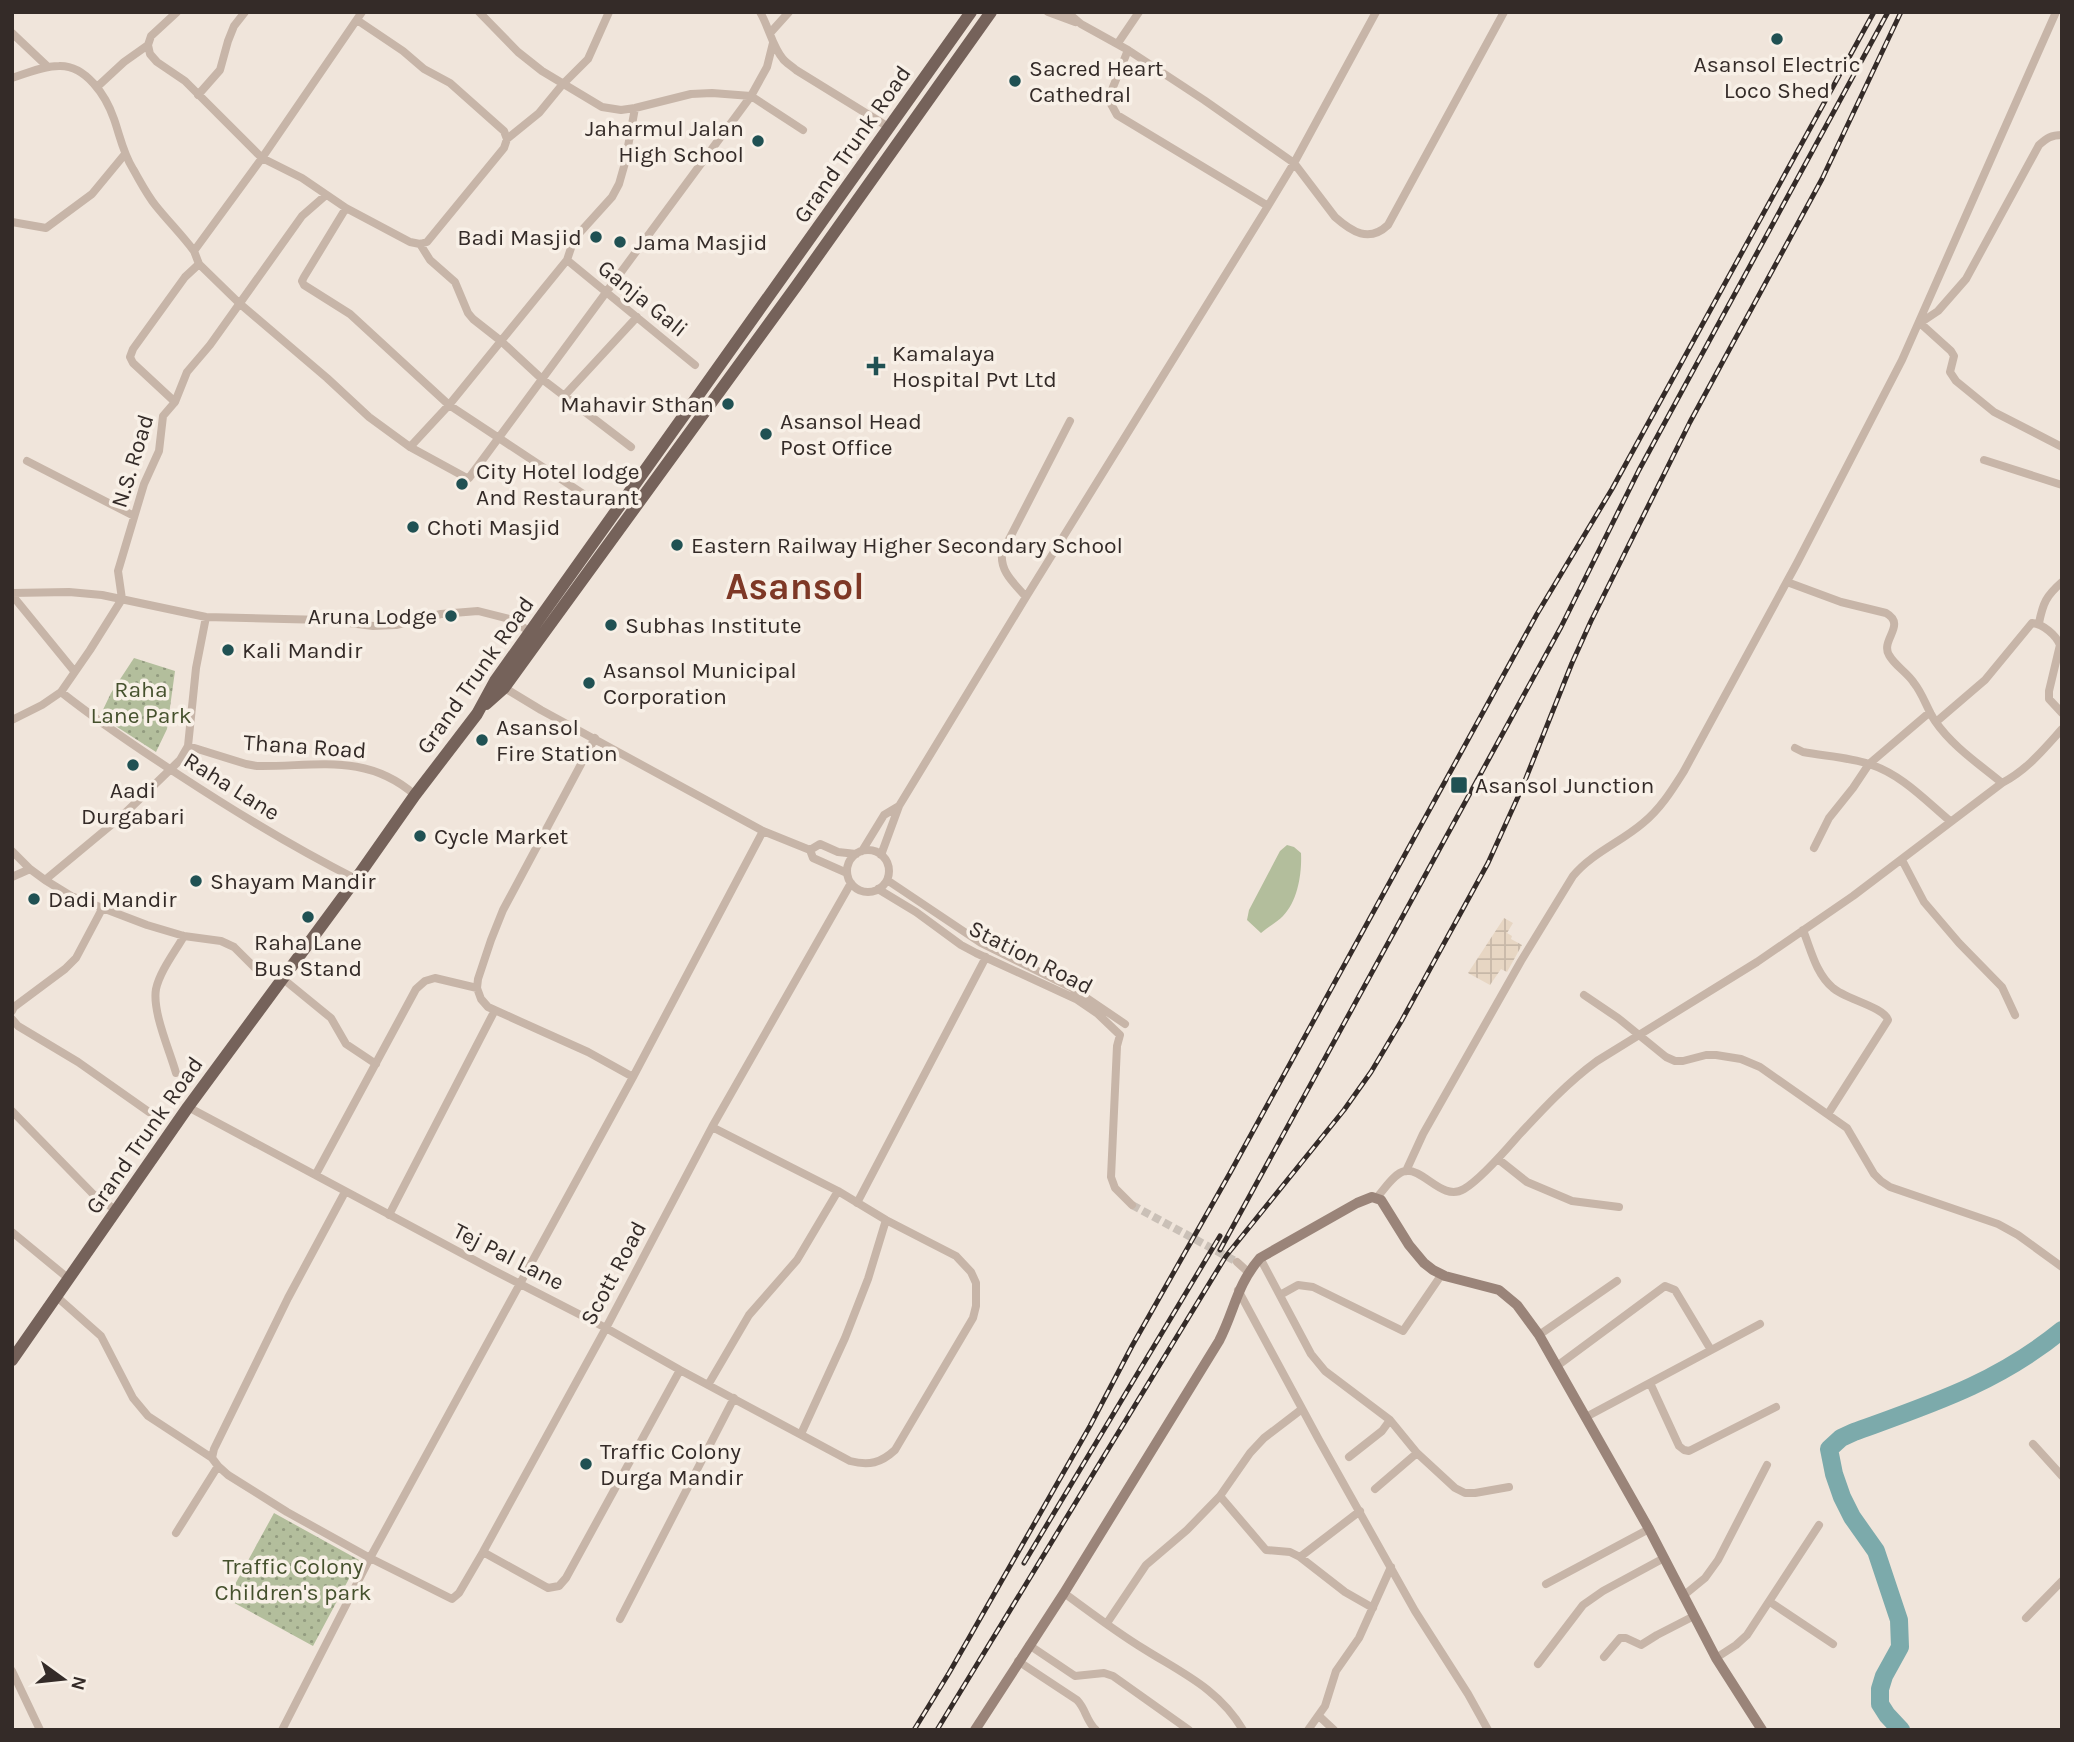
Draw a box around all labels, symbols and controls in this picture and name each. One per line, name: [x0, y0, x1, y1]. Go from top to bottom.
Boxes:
marker: Asansol Electric Loco Shed: [1769, 31, 1785, 47]
place label: Asansol Electric Loco Shed: [1693, 51, 1861, 104]
place label: Sacred Heart Cathedral: [1029, 55, 1164, 108]
street label: Grand Trunk Road: [788, 60, 917, 228]
marker: Sacred Heart Cathedral: [1007, 73, 1023, 89]
place label: Jaharmul Jalan High School: [585, 115, 744, 168]
marker: Jaharmul Jalan High School: [750, 133, 766, 149]
place label: Badi Masjid: [457, 224, 582, 251]
marker: Badi Masjid: [588, 229, 604, 245]
place label: Jama Masjid: [634, 229, 768, 256]
marker: Jama Masjid: [612, 234, 628, 250]
street label: Ganja Gali: [592, 254, 693, 343]
place label: Kamalaya Hospital Pvt Ltd: [892, 340, 1057, 393]
marker: Kamalaya Hospital Pvt Ltd: [866, 356, 886, 376]
place label: Mahavir Sthan: [560, 391, 714, 418]
marker: Mahavir Sthan: [720, 396, 736, 412]
place label: Asansol Head Post Office: [780, 408, 922, 461]
street label: N.S. Road: [105, 411, 159, 511]
marker: Asansol Head Post Office: [758, 426, 774, 442]
place label: City Hotel lodge And Restaurant: [476, 458, 640, 511]
marker: City Hotel lodge And Restaurant: [454, 476, 470, 492]
place label: Choti Masjid: [427, 514, 560, 541]
marker: Choti Masjid: [405, 519, 421, 535]
place label: Eastern Railway Higher Secondary School: [691, 532, 1123, 559]
marker: Eastern Railway Higher Secondary School: [669, 537, 685, 553]
district label: Asansol: [725, 565, 865, 608]
street label: Grand Trunk Road: [411, 591, 540, 759]
place label: Aruna Lodge: [308, 603, 437, 630]
marker: Aruna Lodge: [443, 608, 459, 624]
place label: Subhas Institute: [625, 612, 802, 639]
marker: Subhas Institute: [603, 617, 619, 633]
place label: Kali Mandir: [242, 637, 363, 664]
marker: Kali Mandir: [220, 642, 236, 658]
place label: Asansol Municipal Corporation: [603, 657, 797, 710]
marker: Asansol Municipal Corporation: [581, 675, 597, 691]
park label: Raha Lane Park: [90, 676, 192, 729]
place label: Asansol Fire Station: [496, 714, 618, 767]
street label: Thana Road: [243, 729, 367, 764]
marker: Asansol Fire Station: [474, 732, 490, 748]
street label: Raha Lane: [179, 746, 285, 826]
marker: Aadi Durgabari: [125, 757, 141, 773]
place label: Asansol Junction: [1475, 772, 1654, 799]
marker: Asansol Junction: [1449, 775, 1469, 795]
place label: Aadi Durgabari: [81, 777, 185, 830]
place label: Cycle Market: [434, 823, 569, 850]
marker: Cycle Market: [412, 828, 428, 844]
place label: Shayam Mandir: [210, 868, 376, 895]
marker: Shayam Mandir: [188, 873, 204, 889]
place label: Dadi Mandir: [48, 886, 177, 913]
marker: Dadi Mandir: [26, 891, 42, 907]
marker: Raha Lane Bus Stand: [300, 909, 316, 925]
street label: Station Road: [964, 915, 1097, 1000]
place label: Raha Lane Bus Stand: [254, 929, 362, 982]
street label: Grand Trunk Road: [80, 1051, 209, 1219]
street label: Tej Pal Lane: [449, 1217, 569, 1296]
street label: Scott Road: [575, 1217, 652, 1330]
place label: Traffic Colony Durga Mandir: [600, 1438, 744, 1491]
marker: Traffic Colony Durga Mandir: [578, 1456, 594, 1472]
park label: Traffic Colony Children's park: [215, 1553, 372, 1606]
north arrow: [28, 1644, 98, 1714]
text: N: [66, 1674, 91, 1693]

